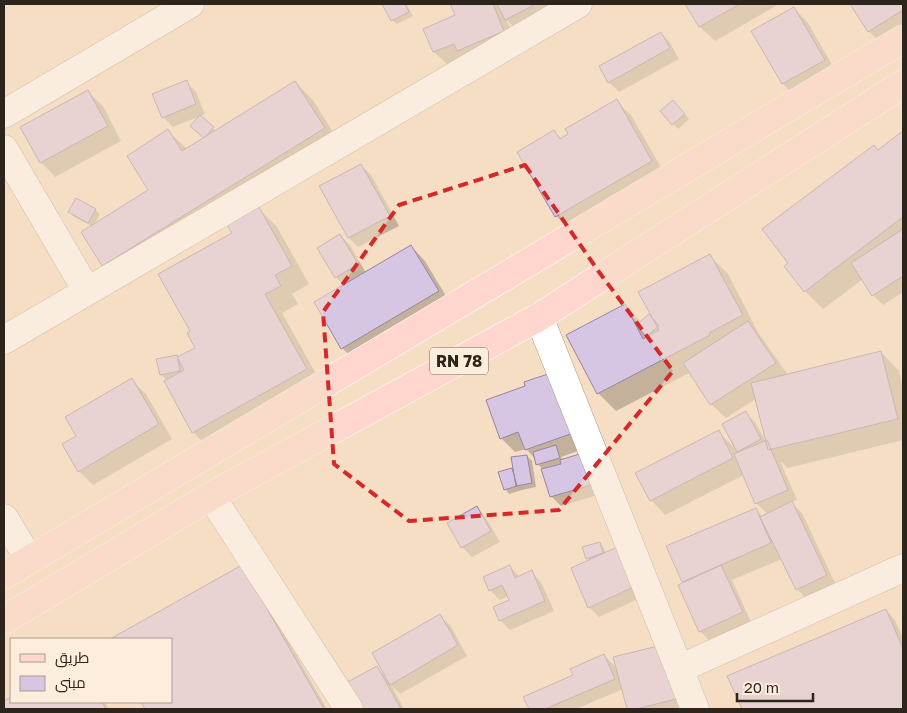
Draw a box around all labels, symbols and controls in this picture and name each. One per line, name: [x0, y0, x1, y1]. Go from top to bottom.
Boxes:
road number: RN 78: [430, 348, 488, 374]
legend: [10, 638, 172, 703]
text: طريق: [55, 648, 89, 668]
scale bar: [737, 670, 813, 702]
text: مبنى: [55, 673, 86, 693]
text: 20 m: [744, 678, 779, 696]

